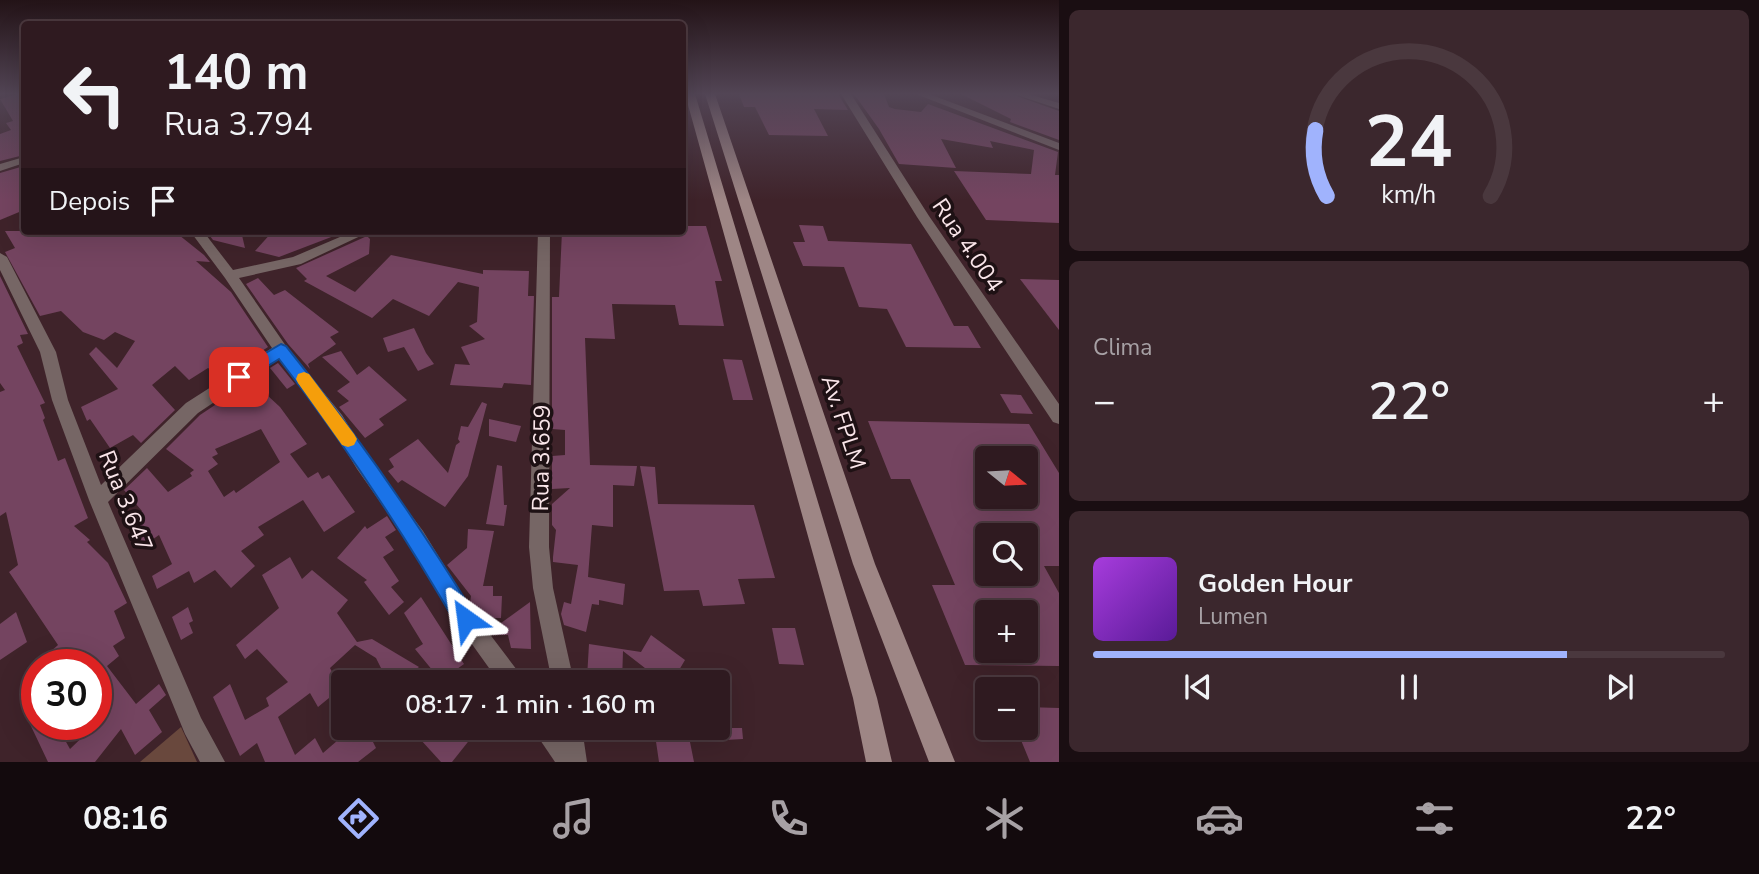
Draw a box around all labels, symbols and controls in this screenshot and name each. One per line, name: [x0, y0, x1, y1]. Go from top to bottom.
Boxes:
text: 140 m: [164, 39, 308, 106]
icon: left: [49, 49, 140, 140]
text: 24: [1365, 93, 1453, 193]
text: Rua 3.794: [164, 103, 313, 146]
text: km/h: [1381, 178, 1437, 212]
icon: arrive: [144, 182, 182, 220]
text: Depois: [49, 184, 130, 219]
street label: Rua 4.004: [925, 192, 1010, 298]
text: Clima: [1093, 332, 1153, 363]
pin: [209, 347, 269, 407]
icon: arrive: [220, 358, 258, 396]
text: 22°: [1368, 366, 1450, 437]
street label: Av. FPLM: [814, 371, 873, 473]
text: −: [1093, 376, 1116, 427]
text: +: [1702, 376, 1725, 427]
street label: Rua 3.659: [525, 404, 558, 512]
street label: Rua 3.647: [91, 446, 160, 557]
north arrow: [975, 446, 1038, 509]
map controls: [975, 446, 1038, 740]
button: search: [975, 523, 1038, 586]
text: Golden Hour: [1198, 566, 1353, 601]
position arrow: [429, 582, 503, 656]
button: +: [975, 600, 1038, 663]
text: Lumen: [1198, 601, 1268, 632]
speed limit sign: 30: [21, 649, 112, 740]
icon: previous: [1179, 668, 1217, 706]
icon: pause: [1390, 668, 1428, 706]
icon: next: [1601, 668, 1639, 706]
button: −: [975, 677, 1038, 740]
text: 08:17 · 1 min · 160 m: [405, 687, 656, 722]
icon: directions: [334, 794, 383, 843]
icon: music: [549, 794, 598, 843]
icon: phone: [764, 794, 813, 843]
icon: climate: [980, 794, 1029, 843]
icon: car: [1195, 794, 1244, 843]
icon: filters: [1410, 794, 1459, 843]
text: 08:16: [83, 797, 168, 840]
text: 22°: [1625, 797, 1676, 840]

